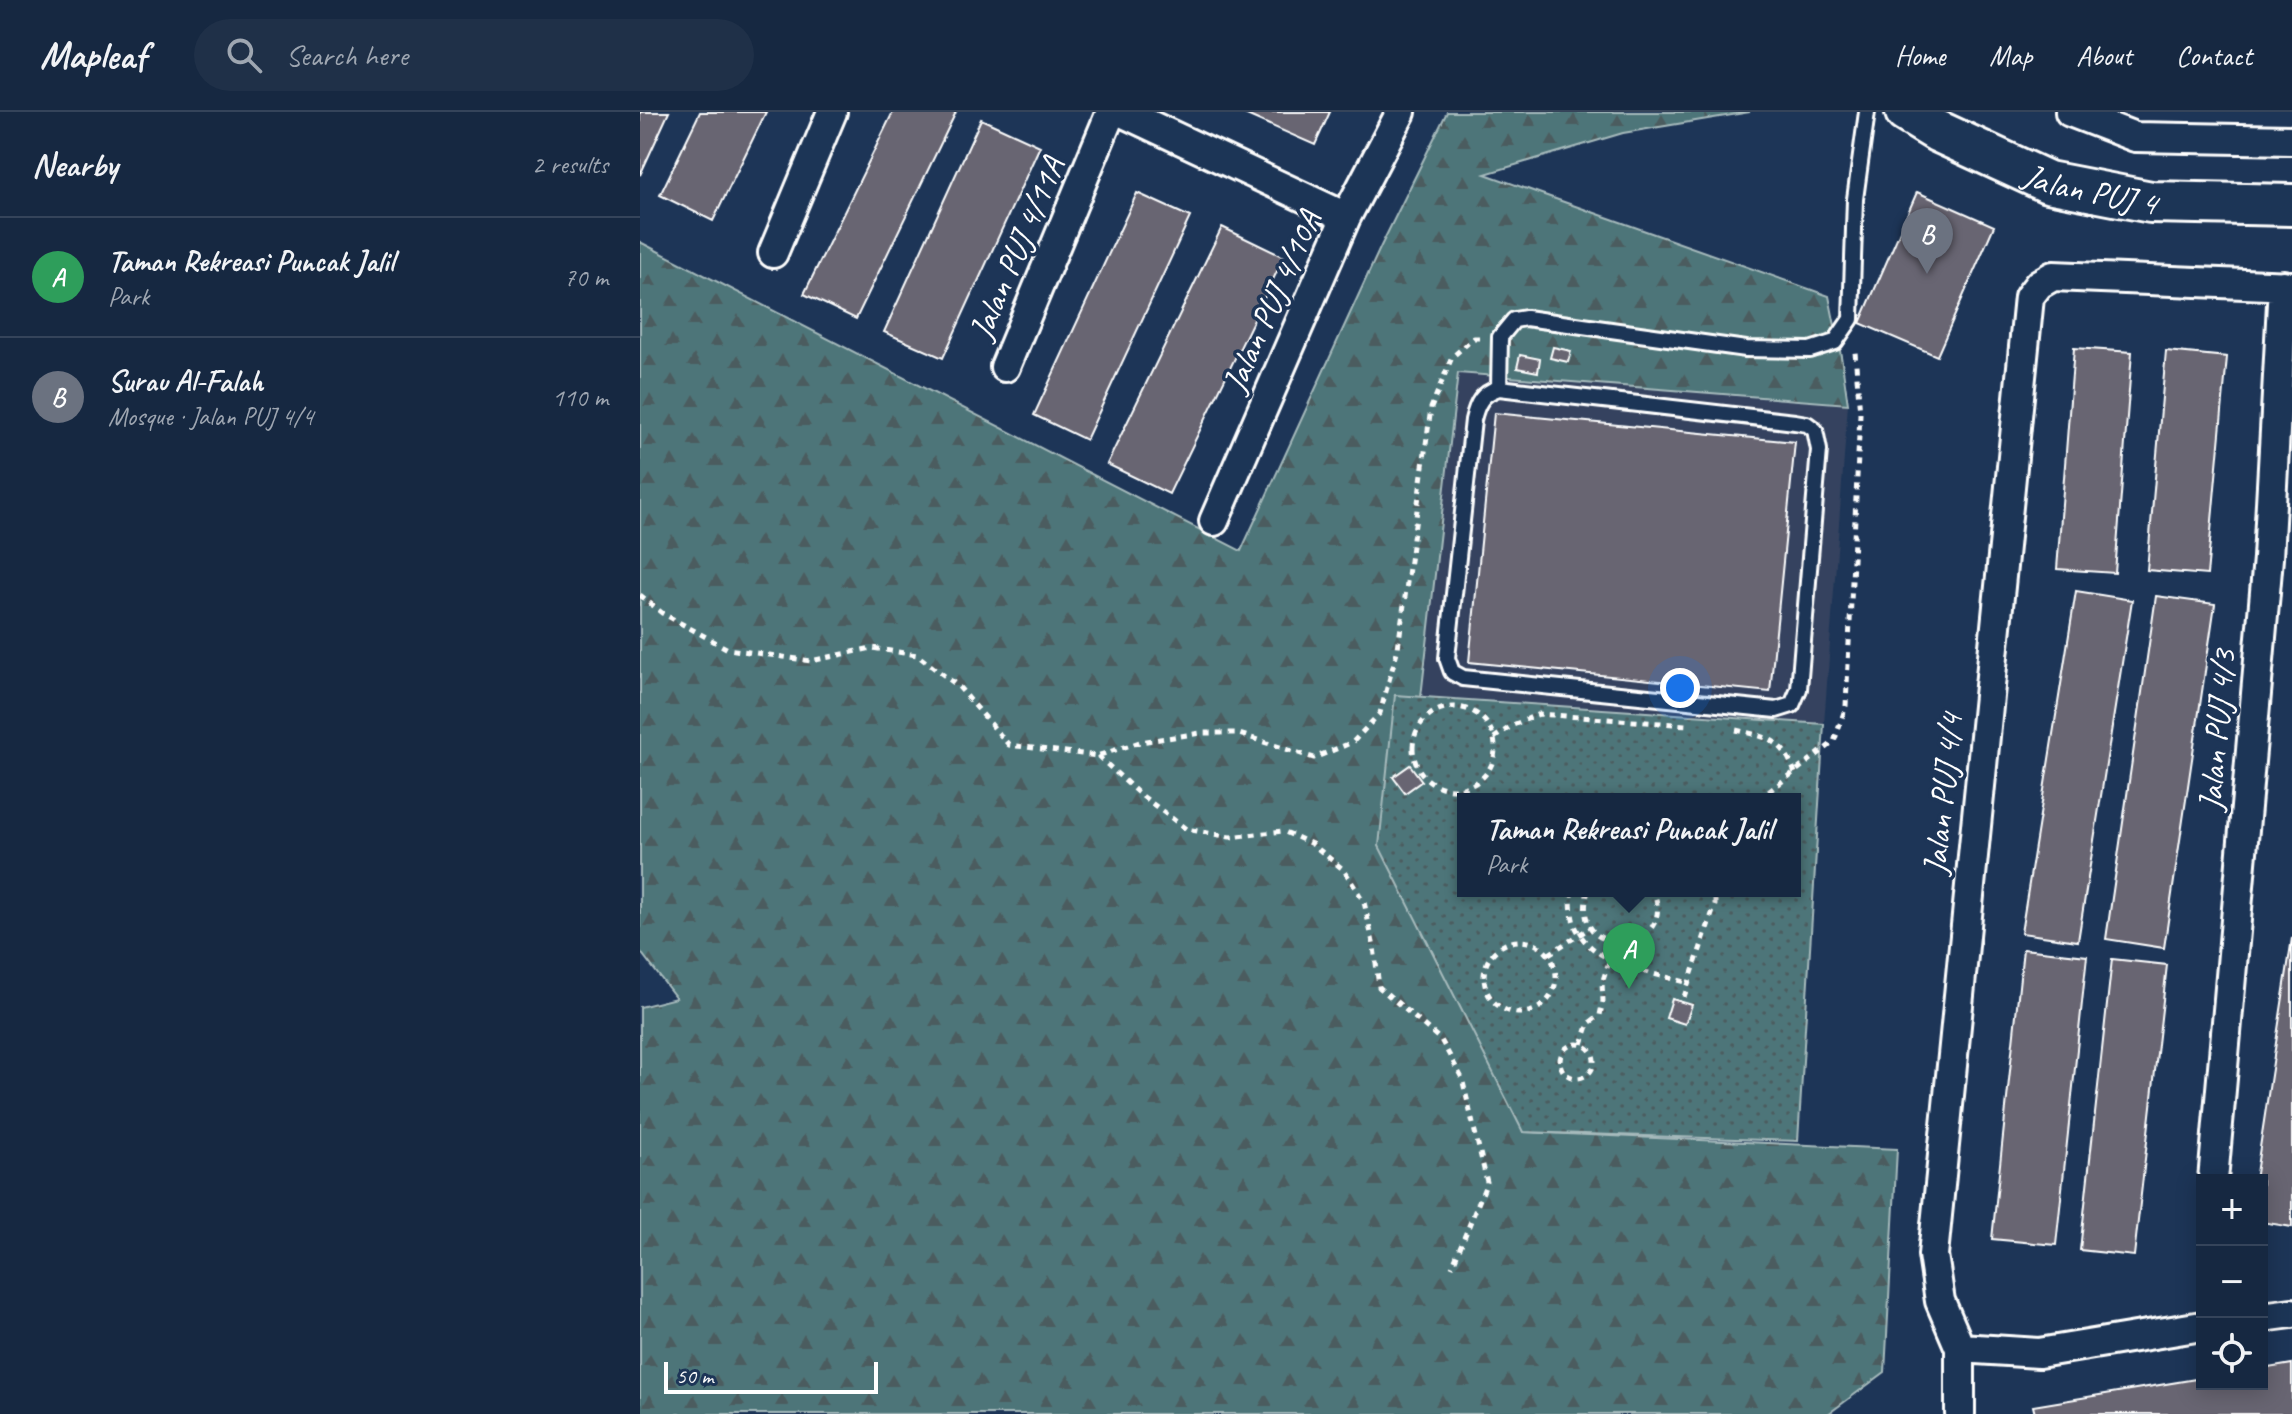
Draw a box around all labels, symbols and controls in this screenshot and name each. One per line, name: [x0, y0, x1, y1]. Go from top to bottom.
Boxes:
search box: [194, 19, 754, 91]
text: Mapleaf: [40, 32, 146, 79]
icon: search: [222, 33, 266, 77]
text: Search here: [286, 36, 408, 74]
text: Home: [1895, 38, 1945, 73]
text: Map: [1989, 38, 2032, 73]
text: About: [2076, 38, 2132, 73]
text: Contact: [2176, 38, 2252, 73]
text: Nearby: [32, 143, 118, 186]
text: 2 results: [532, 148, 608, 181]
street label: Jalan PUJ 4/11A: [958, 149, 1075, 348]
street label: Jalan PUJ 4: [2015, 152, 2165, 225]
street label: Jalan PUJ 4/10A: [1212, 202, 1331, 400]
pin: B: [1901, 208, 1953, 274]
text: Taman Rekreasi Puncak Jalil: [108, 242, 394, 280]
text: A: [51, 261, 65, 294]
text: 70 m: [564, 261, 608, 294]
text: Park: [108, 280, 149, 313]
text: Surau Al-Falah: [108, 362, 263, 400]
text: B: [51, 381, 65, 414]
text: 110 m: [552, 381, 608, 414]
text: Mosque · Jalan PUJ 4/4: [108, 400, 314, 433]
street label: Jalan PUJ 4/3: [2188, 645, 2245, 814]
your location: [1660, 668, 1700, 708]
street label: Jalan PUJ 4/4: [1912, 708, 1973, 879]
popup: [1457, 793, 1801, 897]
text: Taman Rekreasi Puncak Jalil: [1486, 810, 1772, 848]
text: Park: [1486, 848, 1527, 881]
pin: A: [1603, 923, 1655, 989]
map controls: [2196, 1174, 2268, 1390]
button: +: [2196, 1174, 2268, 1246]
button: −: [2196, 1246, 2268, 1318]
button: locate: [2196, 1318, 2268, 1390]
scale bar: [664, 1358, 878, 1394]
text: 50 m: [676, 1362, 713, 1390]

